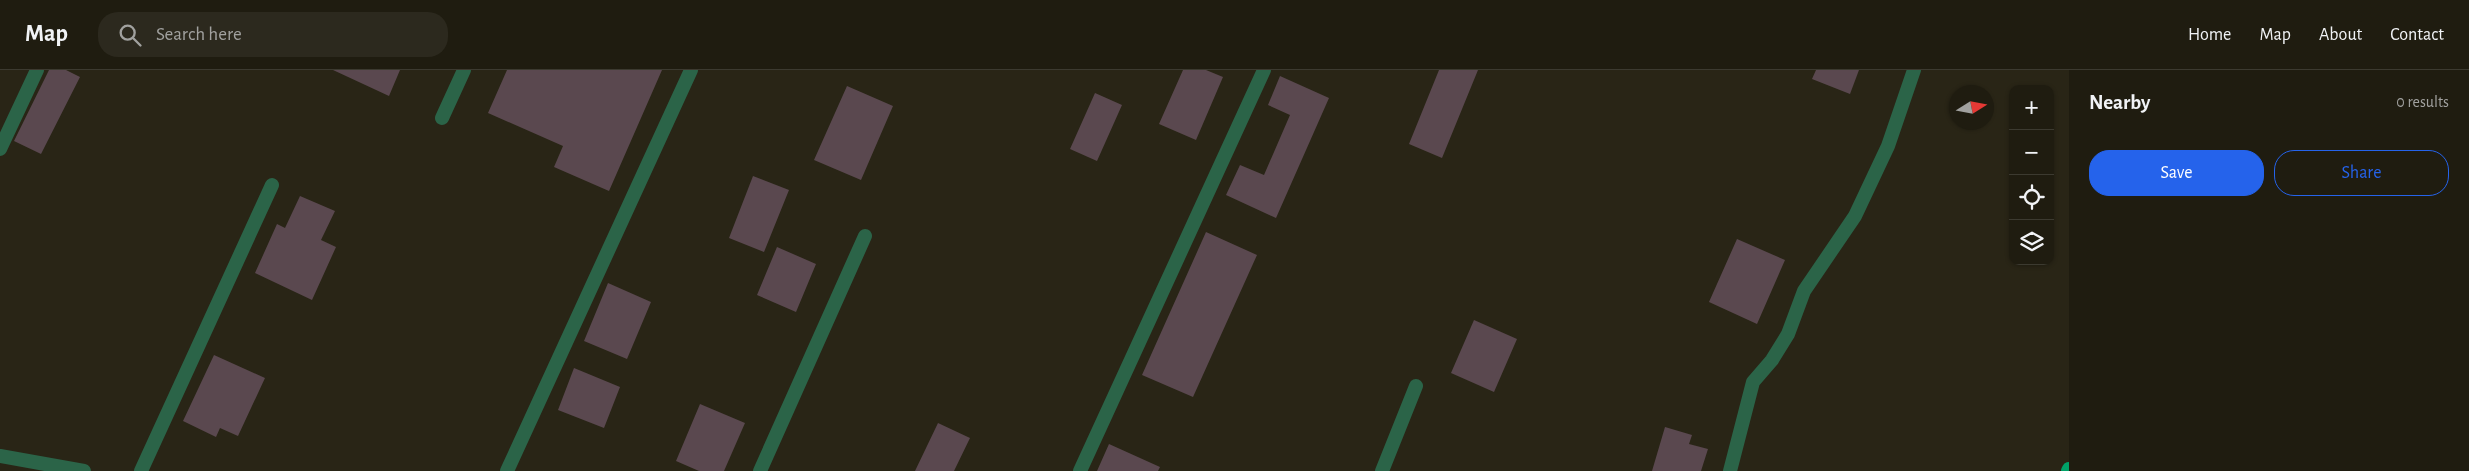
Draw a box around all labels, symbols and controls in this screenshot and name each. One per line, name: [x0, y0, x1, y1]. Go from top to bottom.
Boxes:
search box: [98, 12, 448, 57]
icon: search: [116, 21, 144, 49]
text: Map: [25, 22, 68, 46]
text: Search here: [156, 25, 242, 44]
text: Home: [2188, 26, 2231, 44]
text: Map: [2259, 26, 2291, 44]
text: About: [2319, 26, 2362, 44]
text: Contact: [2390, 26, 2444, 44]
north arrow: [1949, 85, 1994, 130]
map controls: [2009, 85, 2054, 265]
button: +: [2009, 85, 2054, 130]
text: Nearby: [2089, 92, 2150, 113]
text: 0 results: [2396, 94, 2449, 110]
button: −: [2009, 130, 2054, 175]
button: Save: [2089, 150, 2264, 196]
button: Share: [2274, 150, 2449, 196]
button: locate: [2009, 175, 2054, 220]
button: layers: [2009, 220, 2054, 265]

